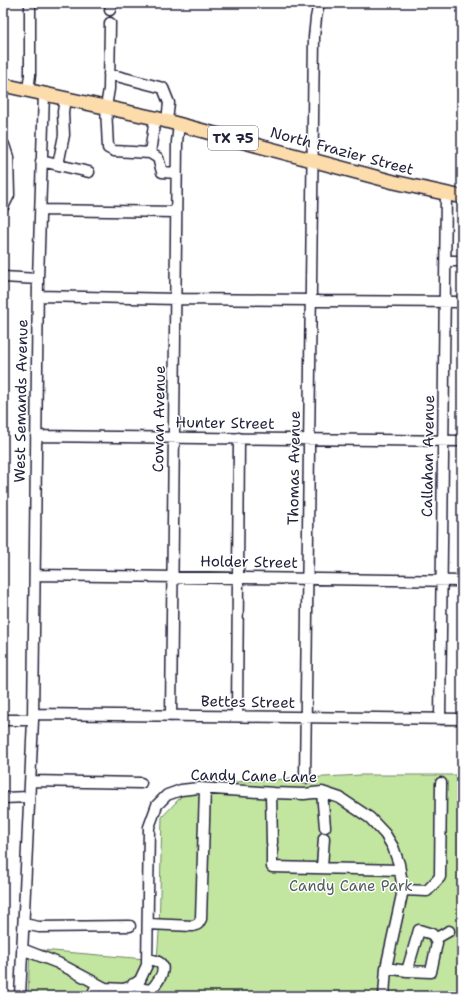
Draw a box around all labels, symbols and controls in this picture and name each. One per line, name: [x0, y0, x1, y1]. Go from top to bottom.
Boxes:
street label: North Frazier Street: [268, 122, 416, 180]
road number: TX 75: [208, 126, 258, 150]
street label: West Semands Avenue: [10, 319, 32, 483]
street label: Cowan Avenue: [148, 365, 170, 473]
street label: Callahan Avenue: [417, 395, 439, 517]
street label: Thomas Avenue: [283, 411, 305, 525]
street label: Hunter Street: [175, 412, 275, 434]
street label: Holder Street: [200, 551, 298, 573]
street label: Bettes Street: [201, 691, 295, 713]
street label: Candy Cane Lane: [191, 765, 317, 787]
park label: Candy Cane Park: [289, 876, 413, 896]

